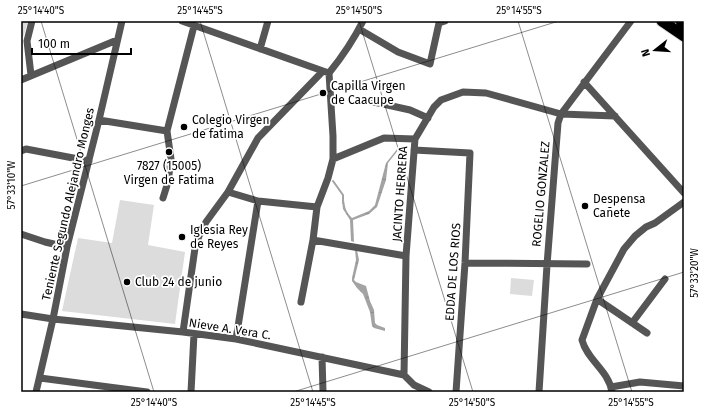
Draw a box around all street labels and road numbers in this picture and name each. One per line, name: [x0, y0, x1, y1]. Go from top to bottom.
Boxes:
street label: Teniente Segundo Alejandro Monges: [39, 106, 97, 302]
street label: ROGELIO GONZALEZ: [529, 140, 553, 248]
street label: JACINTO HERRERA: [390, 146, 410, 242]
street label: EDDA DE LOS RIOS: [443, 222, 463, 321]
street label: Nieve A. Vera C.: [188, 316, 272, 342]

